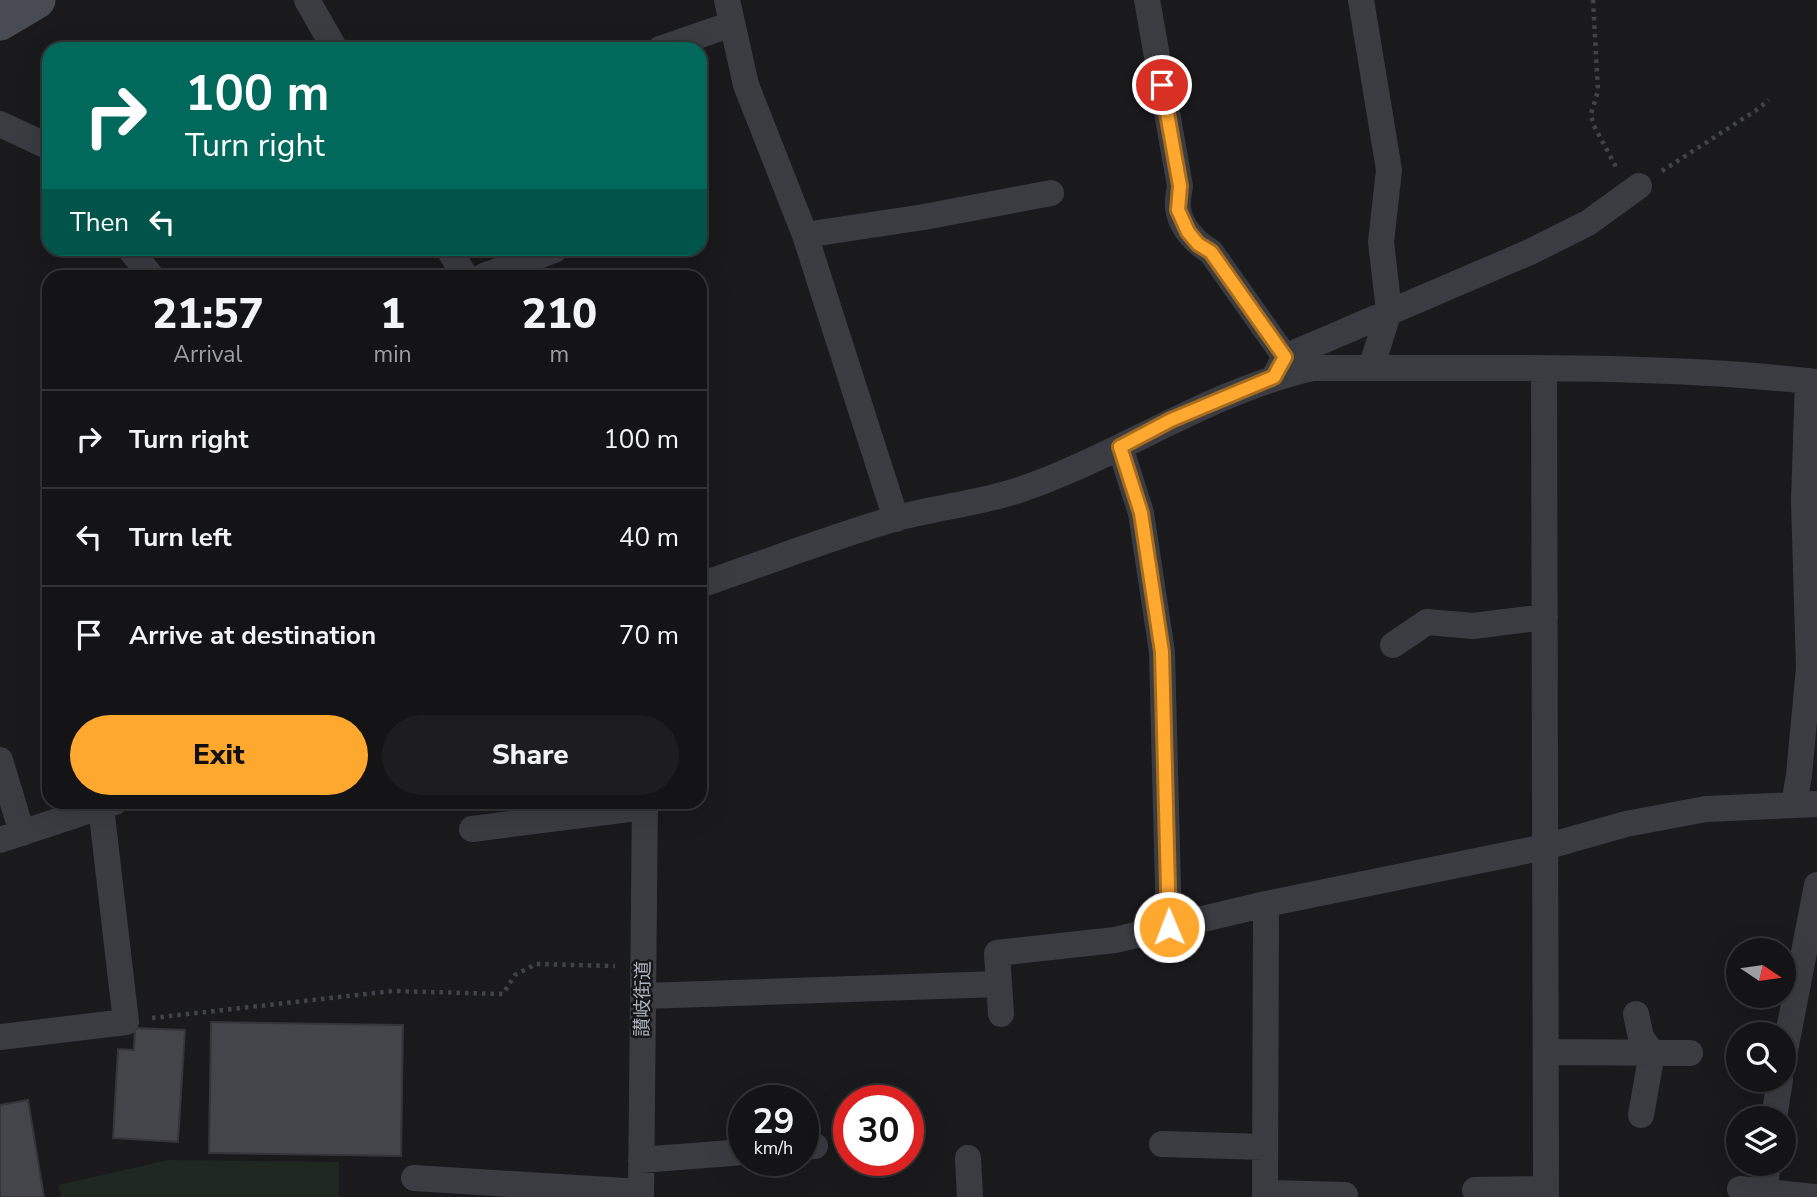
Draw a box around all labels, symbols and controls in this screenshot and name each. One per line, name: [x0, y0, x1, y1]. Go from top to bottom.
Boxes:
pin: [1132, 55, 1192, 115]
text: 100 m: [185, 60, 329, 127]
icon: arrive: [1143, 66, 1181, 104]
icon: right: [70, 70, 161, 161]
text: Turn right: [185, 124, 325, 167]
icon: left: [143, 203, 181, 241]
text: Then: [70, 205, 129, 240]
text: 21:57: [152, 286, 264, 343]
text: 1: [380, 286, 405, 343]
text: 210: [522, 286, 597, 343]
text: Arrival: [173, 339, 242, 370]
text: min: [374, 339, 412, 370]
text: m: [549, 339, 569, 370]
icon: right: [70, 420, 108, 458]
text: Turn right: [129, 422, 248, 457]
text: 100 m: [603, 422, 679, 457]
icon: left: [70, 518, 108, 556]
text: Turn left: [129, 520, 232, 555]
text: 40 m: [619, 520, 679, 555]
icon: arrive: [70, 616, 108, 654]
text: Arrive at destination: [129, 618, 376, 653]
text: 70 m: [619, 618, 679, 653]
button: Exit: [70, 715, 368, 795]
button: Share: [382, 715, 679, 795]
position arrow: [1132, 890, 1206, 964]
north arrow: [1726, 938, 1796, 1008]
map controls: [1726, 938, 1796, 1176]
street label: 讃岐街道: [629, 961, 657, 1037]
button: search: [1726, 1022, 1796, 1092]
speed limit sign: 30: [833, 1085, 924, 1176]
text: 29: [752, 1098, 795, 1145]
button: layers: [1726, 1106, 1796, 1176]
text: km/h: [754, 1136, 793, 1160]

